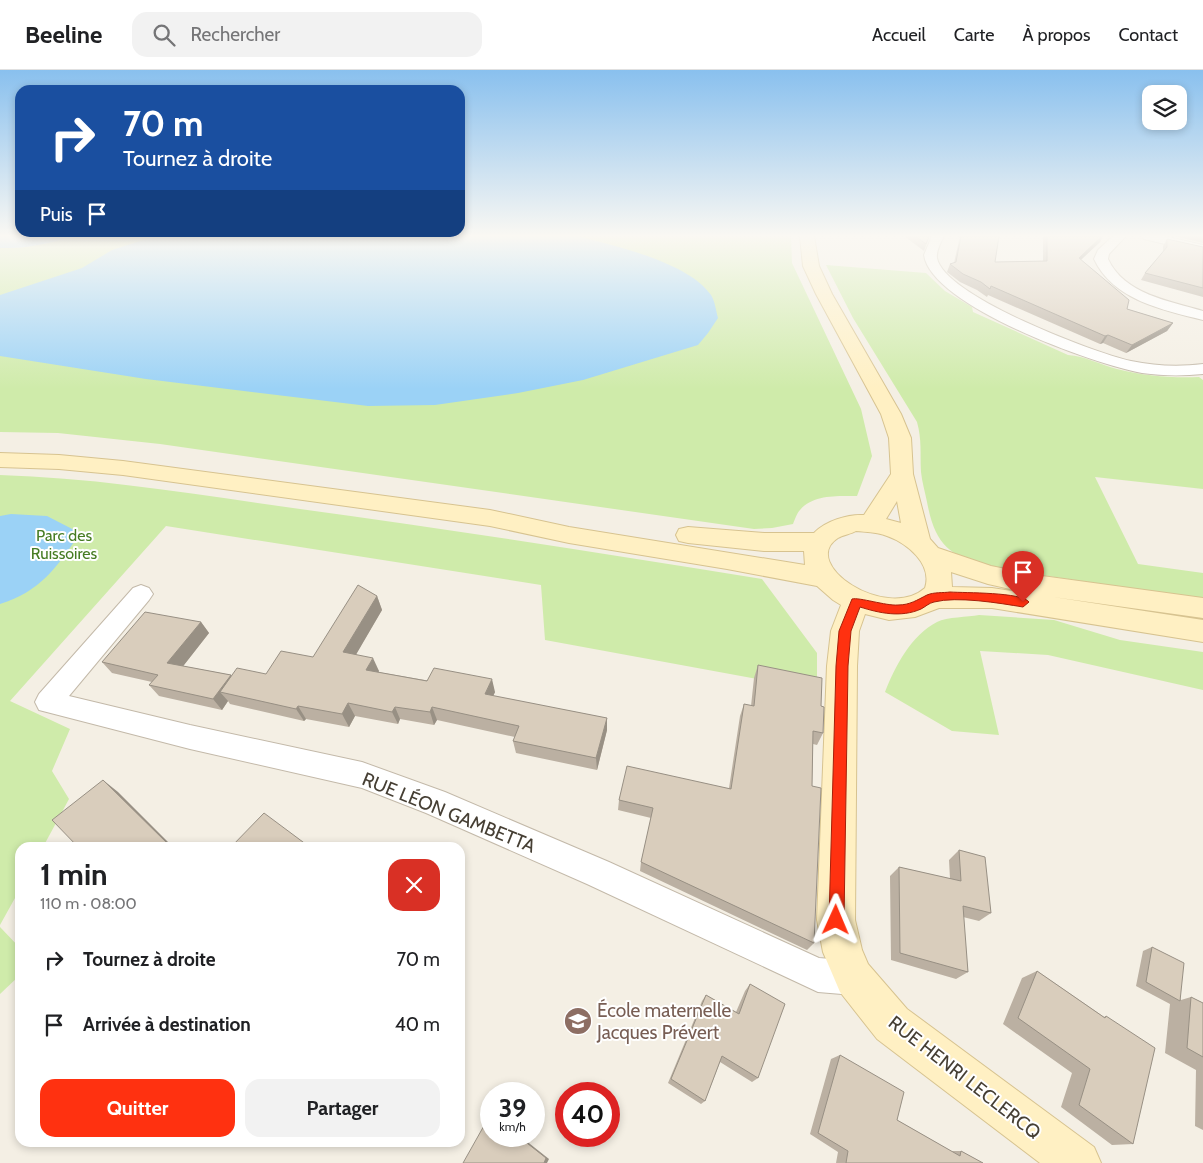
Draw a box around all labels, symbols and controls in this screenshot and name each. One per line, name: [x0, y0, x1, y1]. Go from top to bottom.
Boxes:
search box: [132, 12, 482, 57]
text: Beeline: [25, 20, 102, 49]
icon: search: [150, 21, 178, 49]
text: Rechercher: [190, 23, 280, 46]
text: Accueil: [872, 24, 926, 46]
text: Carte: [954, 24, 994, 46]
text: À propos: [1022, 24, 1090, 46]
text: Contact: [1118, 24, 1178, 46]
map controls: [1142, 85, 1187, 130]
button: layers: [1142, 85, 1187, 130]
text: 70 m: [123, 102, 204, 145]
icon: right: [40, 105, 105, 170]
text: Tournez à droite: [123, 145, 272, 172]
icon: arrive: [83, 200, 111, 228]
text: Puis: [40, 203, 73, 226]
park label: Parc des Ruissoires: [31, 526, 98, 563]
pin: [1002, 551, 1044, 602]
icon: arrive: [1009, 558, 1037, 586]
street label: RUE LÉON GAMBETTA: [359, 766, 539, 858]
text: 1 min: [40, 856, 108, 893]
button: close: [388, 859, 440, 911]
position arrow: [809, 893, 861, 945]
text: 110 m · 08:00: [40, 894, 137, 913]
icon: right: [40, 946, 68, 974]
text: Tournez à droite: [83, 948, 216, 971]
text: 70 m: [396, 948, 440, 971]
place label: École maternelle Jacques Prévert: [596, 998, 731, 1044]
school or university icon: École maternelle Jacques Prévert: [563, 1006, 593, 1036]
icon: arrive: [40, 1011, 68, 1039]
street label: RUE HENRI LECLERCQ: [884, 1011, 1045, 1144]
text: Arrivée à destination: [83, 1013, 251, 1036]
text: 40 m: [395, 1013, 440, 1036]
button: Quitter: [40, 1079, 235, 1137]
button: Partager: [245, 1079, 440, 1137]
speed limit sign: 40: [555, 1082, 620, 1147]
text: 39: [499, 1093, 526, 1123]
text: km/h: [499, 1119, 526, 1134]

